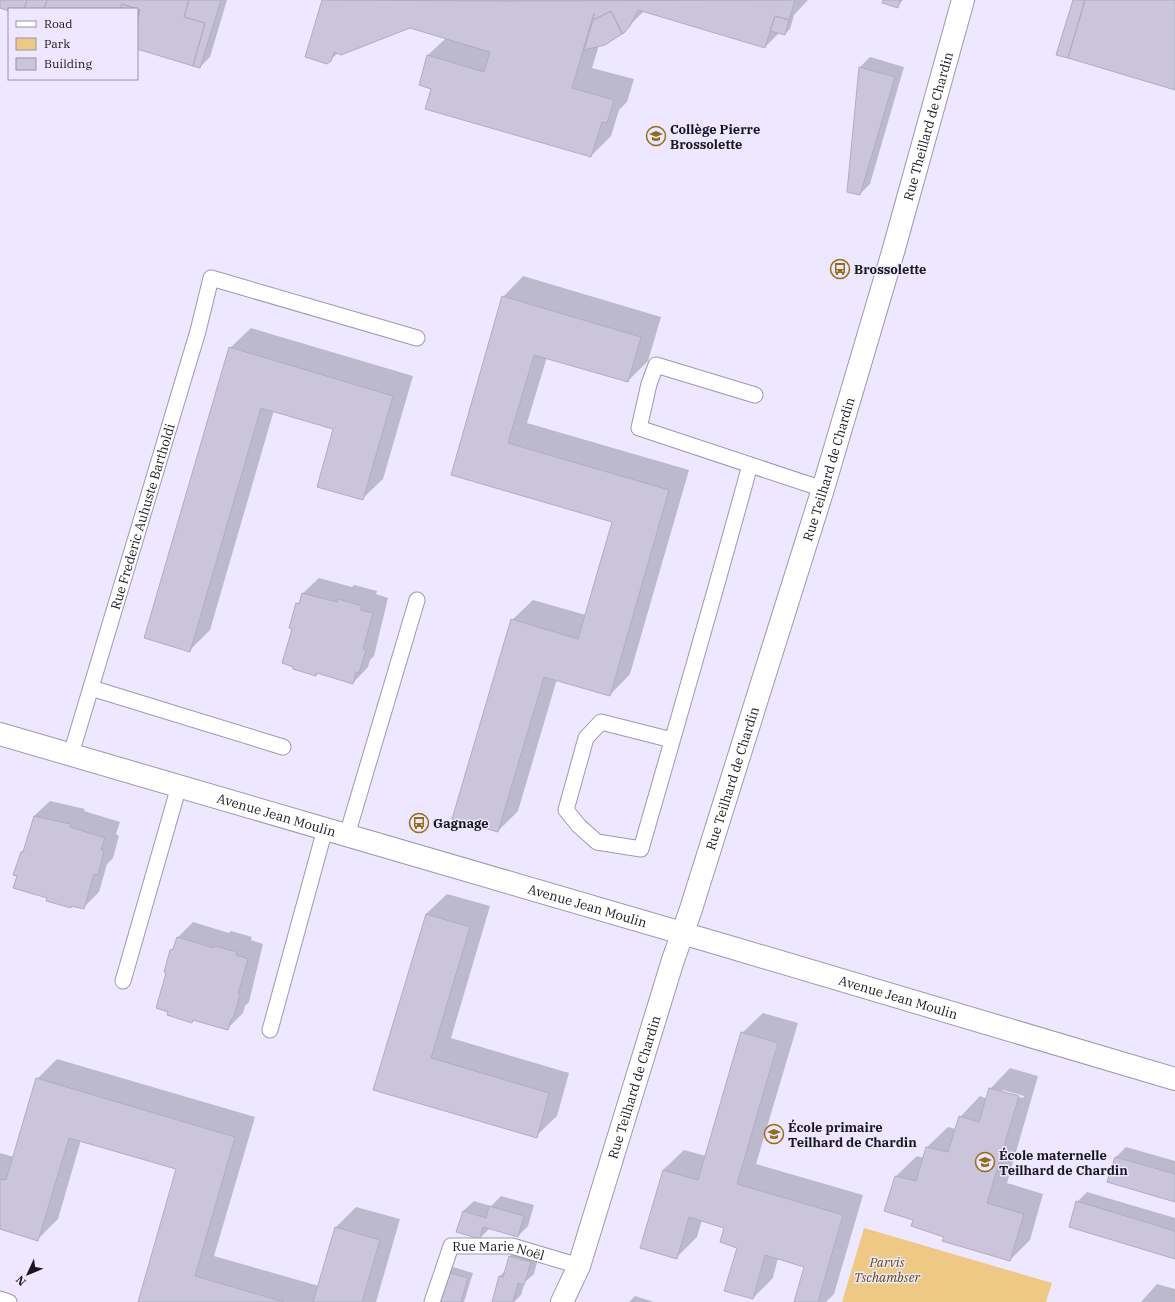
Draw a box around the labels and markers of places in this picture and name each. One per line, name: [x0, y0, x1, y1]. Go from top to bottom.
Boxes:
place label: Collège Pierre Brossolette: [670, 121, 760, 153]
school or university icon: Collège Pierre Brossolette: [645, 125, 667, 147]
bus stop icon: Brossolette: [829, 258, 851, 280]
place label: Brossolette: [854, 261, 926, 278]
bus stop icon: Gagnage: [408, 812, 430, 834]
place label: Gagnage: [433, 815, 489, 832]
place label: École primaire Teilhard de Chardin: [788, 1119, 917, 1151]
school or university icon: École primaire Teilhard de Chardin: [763, 1123, 785, 1145]
place label: École maternelle Teilhard de Chardin: [999, 1147, 1128, 1179]
school or university icon: École maternelle Teilhard de Chardin: [974, 1151, 996, 1173]

